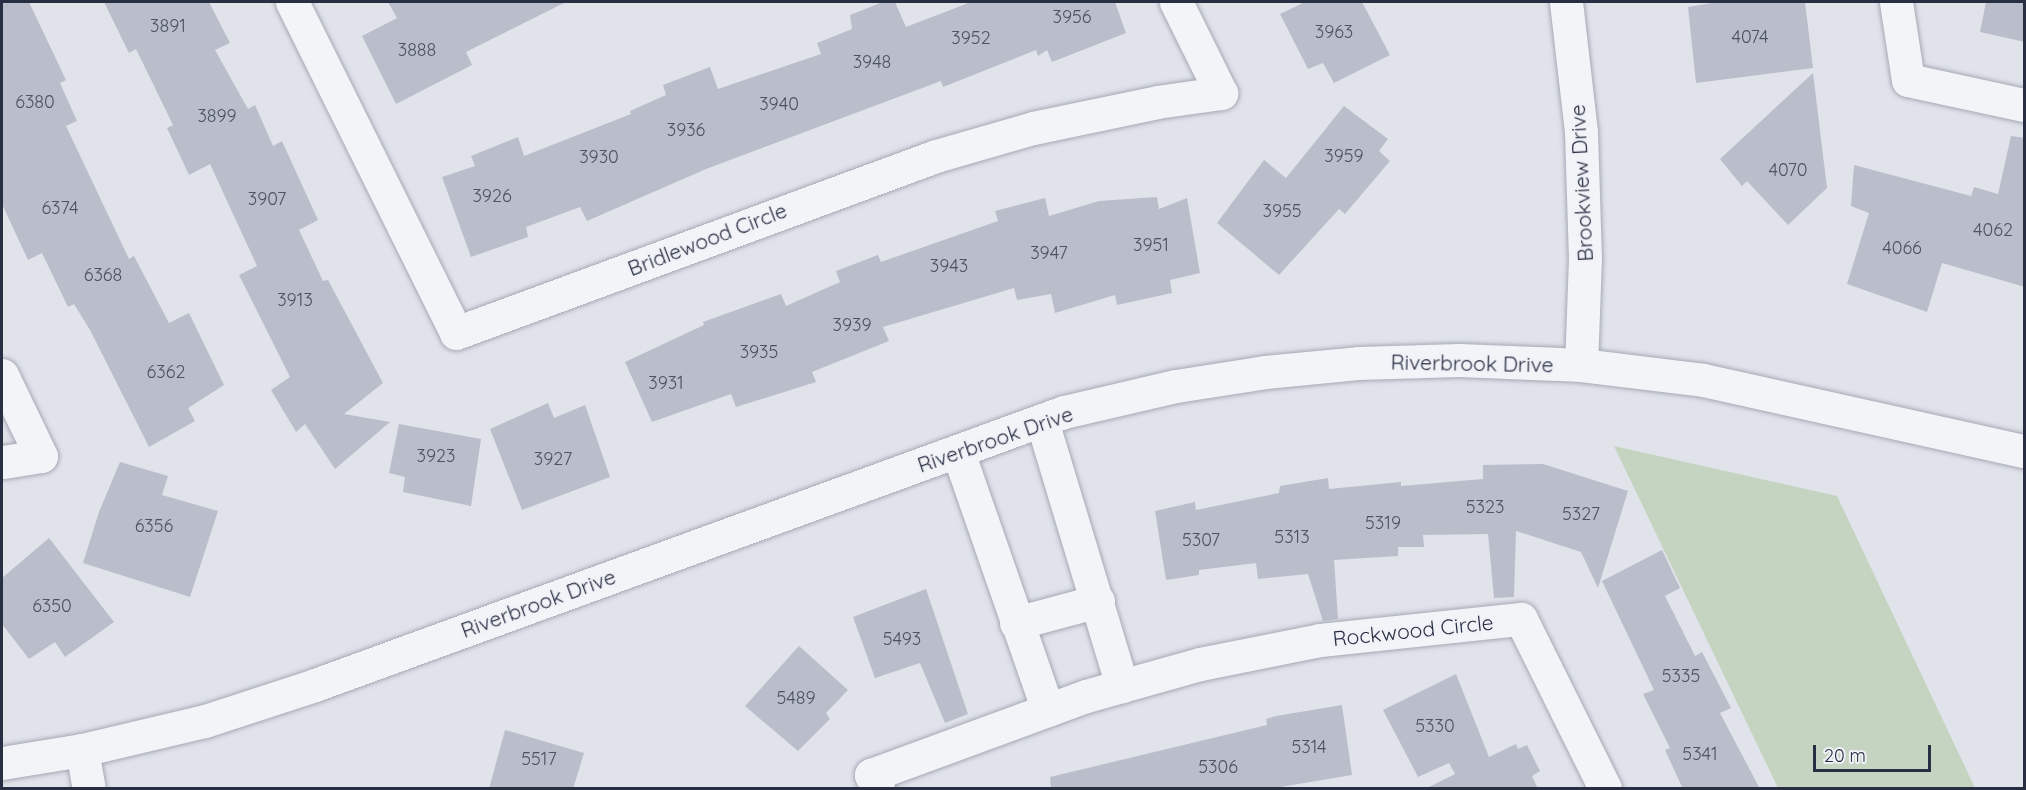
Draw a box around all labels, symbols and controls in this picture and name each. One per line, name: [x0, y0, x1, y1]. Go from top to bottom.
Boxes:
house number: 3956: [1053, 6, 1091, 28]
house number: 3891: [150, 15, 186, 37]
house number: 3963: [1315, 21, 1353, 43]
house number: 4074: [1731, 26, 1769, 48]
house number: 3952: [951, 27, 991, 49]
house number: 3888: [398, 39, 436, 61]
house number: 3948: [853, 51, 891, 73]
house number: 6380: [15, 91, 55, 113]
house number: 3940: [759, 93, 799, 115]
street label: Brookview Drive: [1564, 104, 1598, 262]
house number: 3899: [197, 105, 237, 127]
house number: 3936: [667, 119, 705, 141]
house number: 3959: [1324, 145, 1364, 167]
house number: 3930: [579, 146, 619, 168]
house number: 4070: [1768, 159, 1808, 181]
house number: 3926: [472, 185, 512, 207]
house number: 3907: [248, 188, 286, 210]
house number: 6374: [41, 197, 79, 219]
street label: Bridlewood Circle: [624, 197, 790, 281]
house number: 3955: [1262, 200, 1302, 222]
house number: 4062: [1973, 219, 2013, 241]
house number: 3951: [1133, 234, 1169, 256]
house number: 4066: [1882, 237, 1922, 259]
house number: 3947: [1030, 242, 1068, 264]
house number: 3943: [930, 255, 968, 277]
house number: 6368: [84, 264, 122, 286]
house number: 3913: [277, 289, 313, 311]
house number: 3939: [833, 314, 871, 336]
house number: 3935: [740, 341, 778, 363]
street label: Riverbrook Drive: [1390, 349, 1554, 377]
house number: 6362: [147, 361, 185, 383]
house number: 3931: [648, 372, 684, 394]
street label: Riverbrook Drive: [914, 401, 1076, 477]
house number: 3923: [417, 445, 455, 467]
house number: 3927: [534, 448, 572, 470]
house number: 5323: [1466, 496, 1504, 518]
house number: 5327: [1562, 503, 1600, 525]
house number: 5319: [1365, 512, 1401, 534]
house number: 6356: [135, 515, 173, 537]
house number: 5313: [1274, 526, 1310, 548]
house number: 5307: [1182, 529, 1220, 551]
street label: Riverbrook Drive: [457, 563, 619, 643]
house number: 6350: [32, 595, 72, 617]
street label: Rockwood Circle: [1331, 609, 1495, 651]
house number: 5493: [883, 628, 921, 650]
house number: 5335: [1662, 665, 1700, 687]
house number: 5489: [776, 687, 816, 709]
house number: 5330: [1415, 715, 1455, 737]
scale bar: [1816, 733, 1934, 771]
house number: 5314: [1291, 736, 1327, 758]
house number: 5341: [1682, 743, 1718, 765]
text: 20 m: [1824, 744, 1866, 767]
house number: 5517: [521, 748, 557, 770]
house number: 5306: [1198, 756, 1238, 778]

